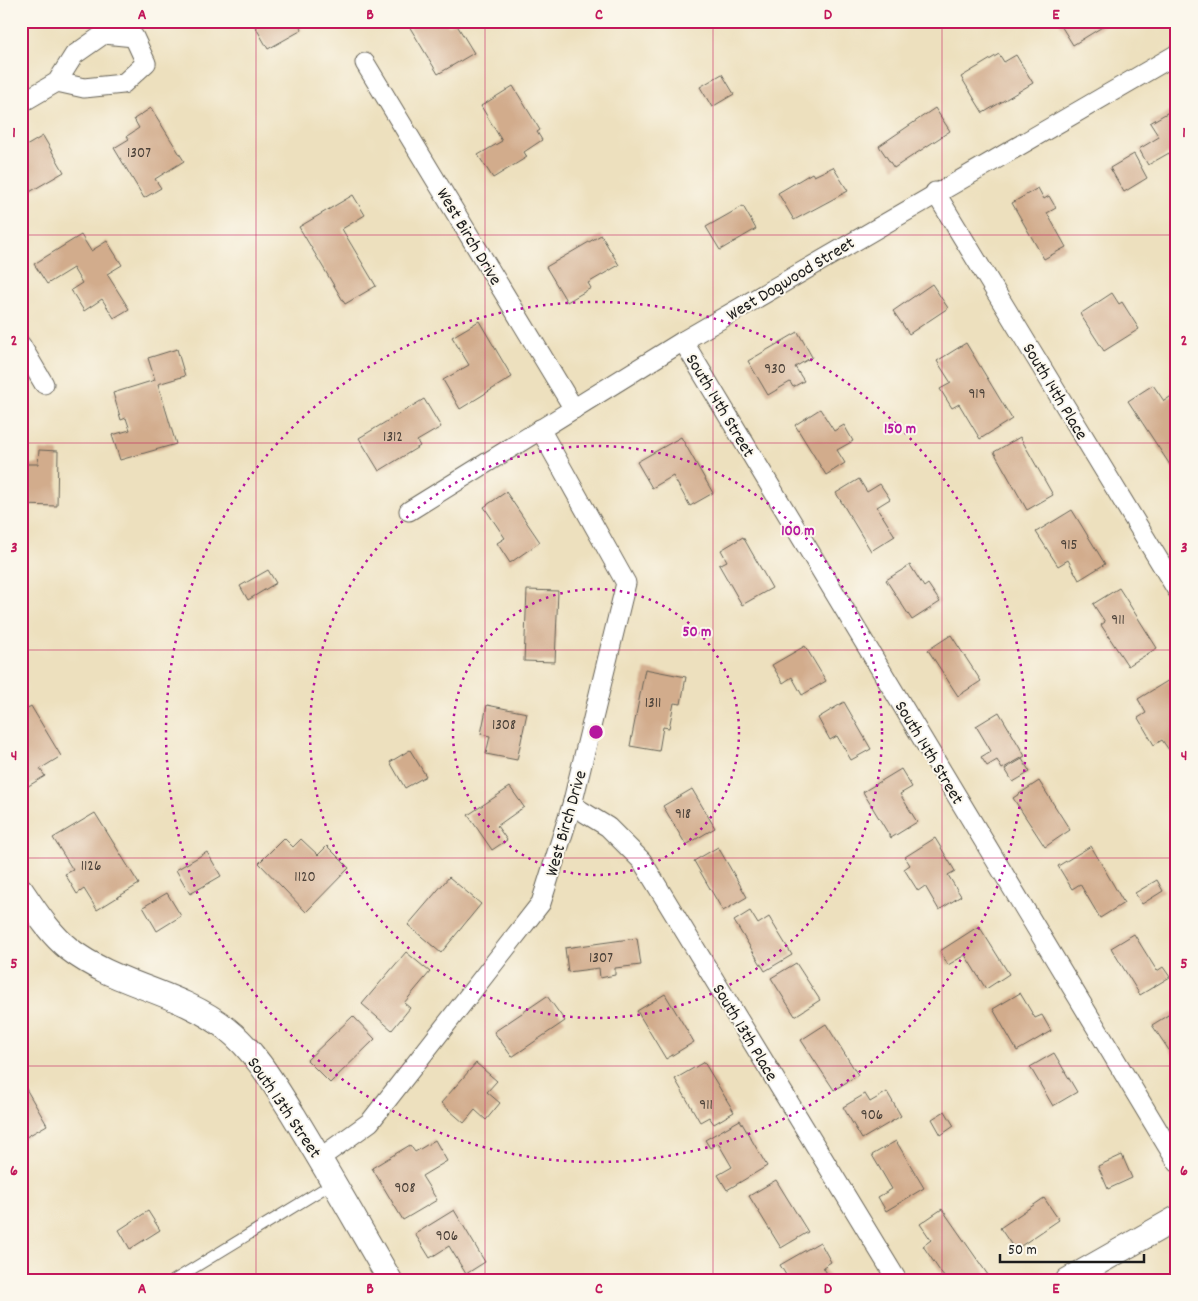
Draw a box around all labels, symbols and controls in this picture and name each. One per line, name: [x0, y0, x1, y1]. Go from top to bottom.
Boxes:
text: A: [138, 4, 147, 27]
text: B: [366, 4, 374, 27]
text: C: [595, 4, 603, 27]
text: D: [824, 4, 833, 27]
text: E: [1052, 4, 1060, 27]
text: 1: [12, 122, 16, 145]
text: 1: [1182, 122, 1186, 145]
house number: 1307: [127, 143, 151, 165]
street label: West Birch Drive: [429, 184, 507, 291]
street label: West Dogwood Street: [722, 232, 860, 328]
text: 2: [11, 330, 18, 353]
text: 2: [1181, 330, 1188, 353]
street label: South 14th Place: [1015, 339, 1093, 446]
street label: South 14th Street: [678, 350, 760, 463]
house number: 930: [764, 359, 786, 381]
house number: 919: [968, 384, 986, 406]
text: 150 m: [884, 419, 916, 441]
house number: 1312: [383, 427, 403, 449]
text: 100 m: [781, 521, 815, 543]
house number: 915: [1060, 535, 1078, 557]
text: 3: [10, 537, 18, 560]
text: 3: [1180, 537, 1188, 560]
house number: 911: [1111, 610, 1125, 632]
text: 50 m: [683, 622, 711, 644]
house number: 1311: [645, 693, 661, 715]
street label: South 14th Street: [887, 697, 969, 810]
house number: 1308: [492, 715, 516, 737]
centre of rings: [587, 723, 605, 741]
text: 4: [11, 745, 17, 768]
text: 4: [1181, 745, 1187, 768]
street label: West Birch Drive: [540, 768, 595, 880]
house number: 918: [675, 804, 691, 826]
house number: 1126: [81, 856, 101, 878]
house number: 1120: [294, 867, 316, 889]
house number: 1307: [589, 948, 613, 970]
text: 5: [10, 953, 18, 976]
text: 5: [1180, 953, 1188, 976]
street label: South 13th Place: [705, 980, 783, 1087]
street label: South 13th Street: [240, 1053, 326, 1164]
house number: 911: [699, 1095, 713, 1117]
house number: 906: [861, 1105, 883, 1127]
text: 6: [10, 1160, 18, 1183]
text: 6: [1180, 1160, 1188, 1183]
house number: 908: [394, 1178, 416, 1200]
house number: 906: [436, 1226, 458, 1248]
scale bar: [1000, 1231, 1144, 1263]
text: 50 m: [1008, 1240, 1037, 1262]
text: A: [138, 1278, 147, 1301]
text: B: [366, 1278, 374, 1301]
text: C: [595, 1278, 603, 1301]
text: D: [824, 1278, 833, 1301]
text: E: [1052, 1278, 1060, 1301]

